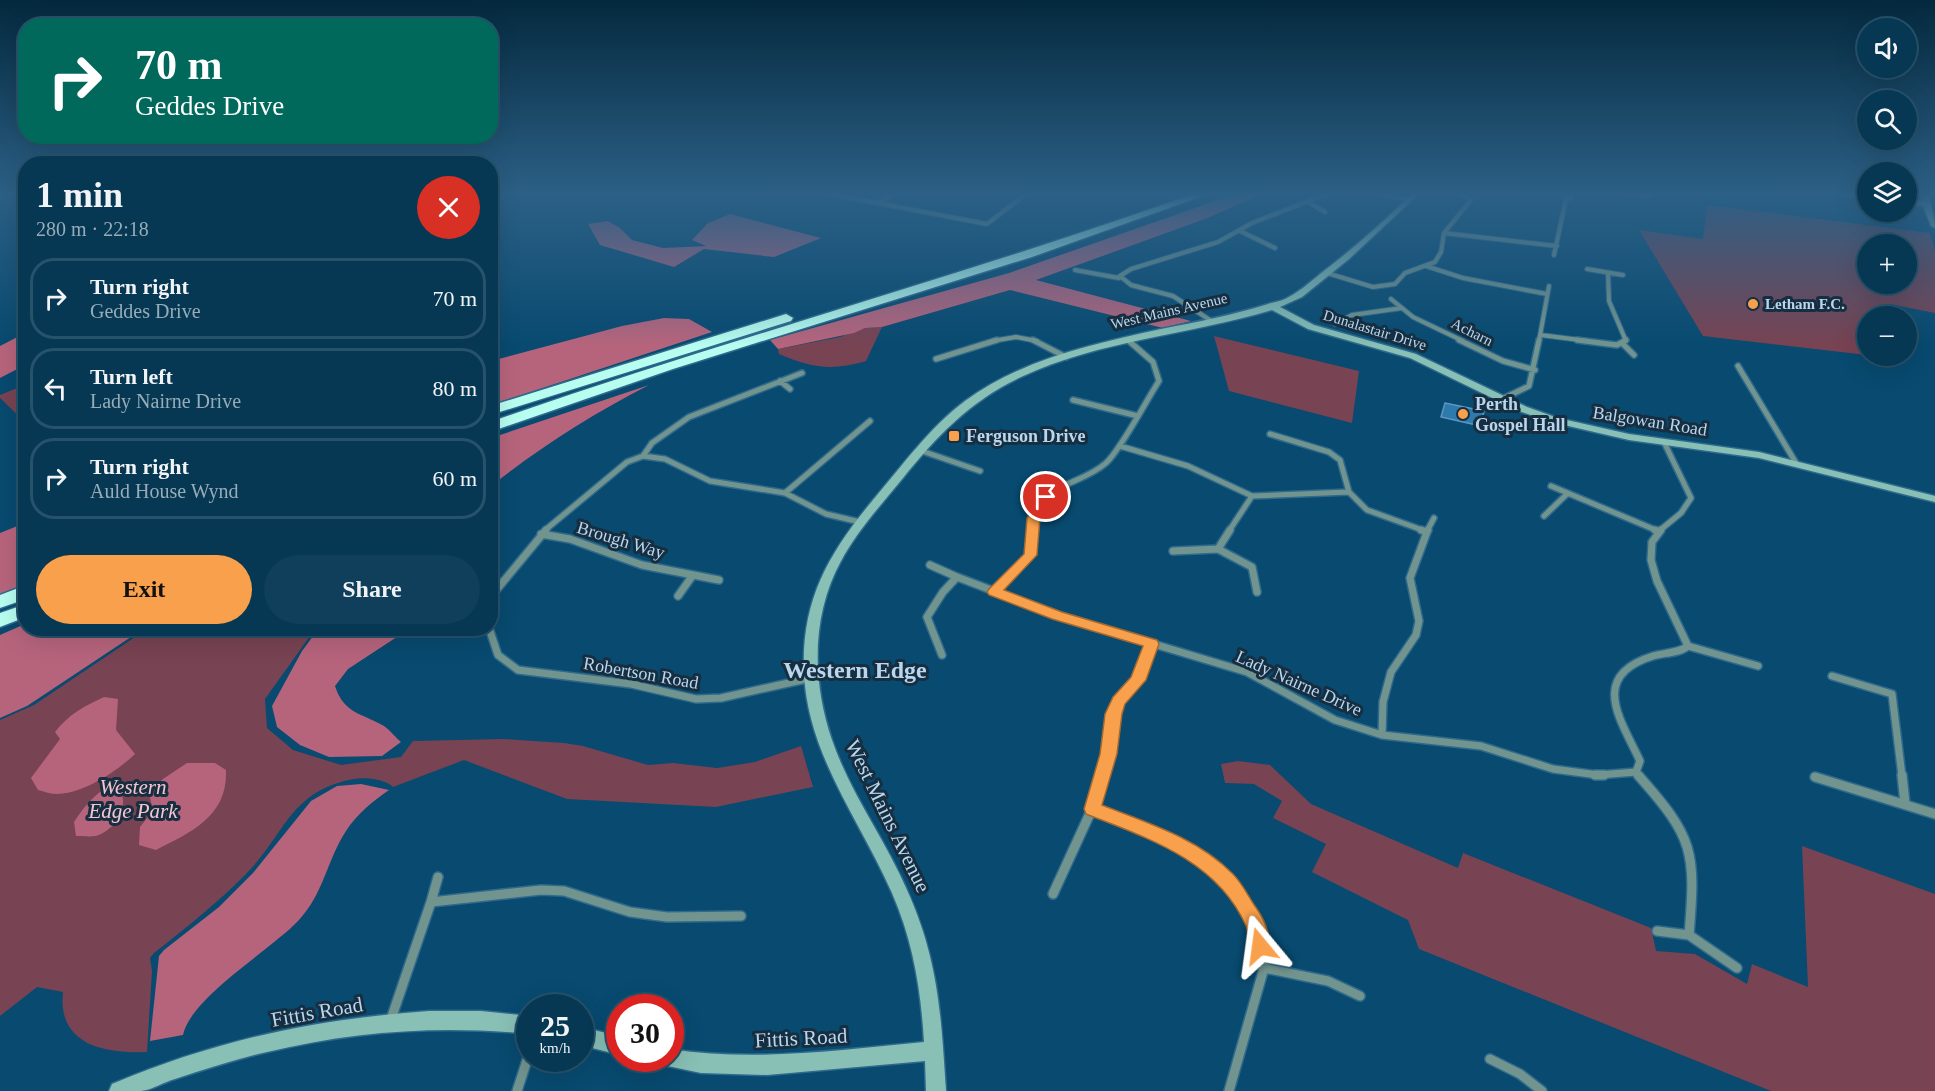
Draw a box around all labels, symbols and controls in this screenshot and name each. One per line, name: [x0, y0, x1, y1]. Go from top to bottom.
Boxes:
map controls: [1857, 18, 1917, 366]
button: sound: [1857, 18, 1917, 78]
icon: right: [36, 42, 114, 120]
text: 70 m: [135, 42, 223, 88]
button: search: [1857, 90, 1917, 150]
text: Geddes Drive: [135, 91, 284, 121]
button: layers: [1857, 162, 1917, 222]
text: 1 min: [36, 175, 123, 215]
button: close: [417, 176, 480, 239]
text: 280 m · 22:18: [36, 218, 149, 240]
button: +: [1857, 234, 1917, 294]
text: Turn right: [90, 274, 189, 299]
icon: right: [39, 282, 72, 315]
text: 70 m: [432, 286, 477, 311]
street label: West Mains Avenue: [1109, 290, 1229, 332]
place label: Letham F.C.: [1765, 296, 1845, 312]
marker: Letham F.C.: [1746, 297, 1760, 311]
text: Geddes Drive: [90, 300, 201, 322]
button: −: [1857, 306, 1917, 366]
street label: Dunalastair Drive: [1321, 307, 1429, 353]
street label: Acharn: [1449, 315, 1496, 349]
text: Turn left: [90, 364, 173, 389]
icon: left: [39, 372, 72, 405]
text: 80 m: [432, 376, 477, 401]
text: Lady Nairne Drive: [90, 390, 241, 412]
place label: Perth Gospel Hall: [1475, 394, 1566, 435]
street label: Balgowan Road: [1591, 402, 1709, 440]
marker: Perth Gospel Hall: [1456, 407, 1470, 421]
place label: Ferguson Drive: [966, 426, 1085, 446]
marker: Ferguson Drive: [947, 429, 961, 443]
text: Turn right: [90, 454, 189, 479]
icon: right: [39, 462, 72, 495]
text: 60 m: [432, 466, 477, 491]
pin: [1020, 471, 1071, 522]
text: Auld House Wynd: [90, 480, 238, 502]
icon: arrive: [1029, 480, 1062, 513]
street label: Brough Way: [575, 517, 667, 563]
button: Exit: [36, 555, 252, 624]
button: Share: [264, 555, 480, 624]
street label: Lady Nairne Drive: [1233, 646, 1365, 720]
street label: Robertson Road: [582, 653, 700, 693]
district label: Western Edge: [783, 657, 927, 683]
street label: West Mains Avenue: [841, 736, 935, 896]
park label: Western Edge Park: [87, 775, 178, 823]
position arrow: [1228, 914, 1292, 978]
street label: Fittis Road: [269, 992, 365, 1032]
speed limit sign: 30: [606, 994, 684, 1072]
text: 25: [540, 1009, 570, 1042]
street label: Fittis Road: [754, 1024, 848, 1052]
text: km/h: [540, 1040, 570, 1056]

